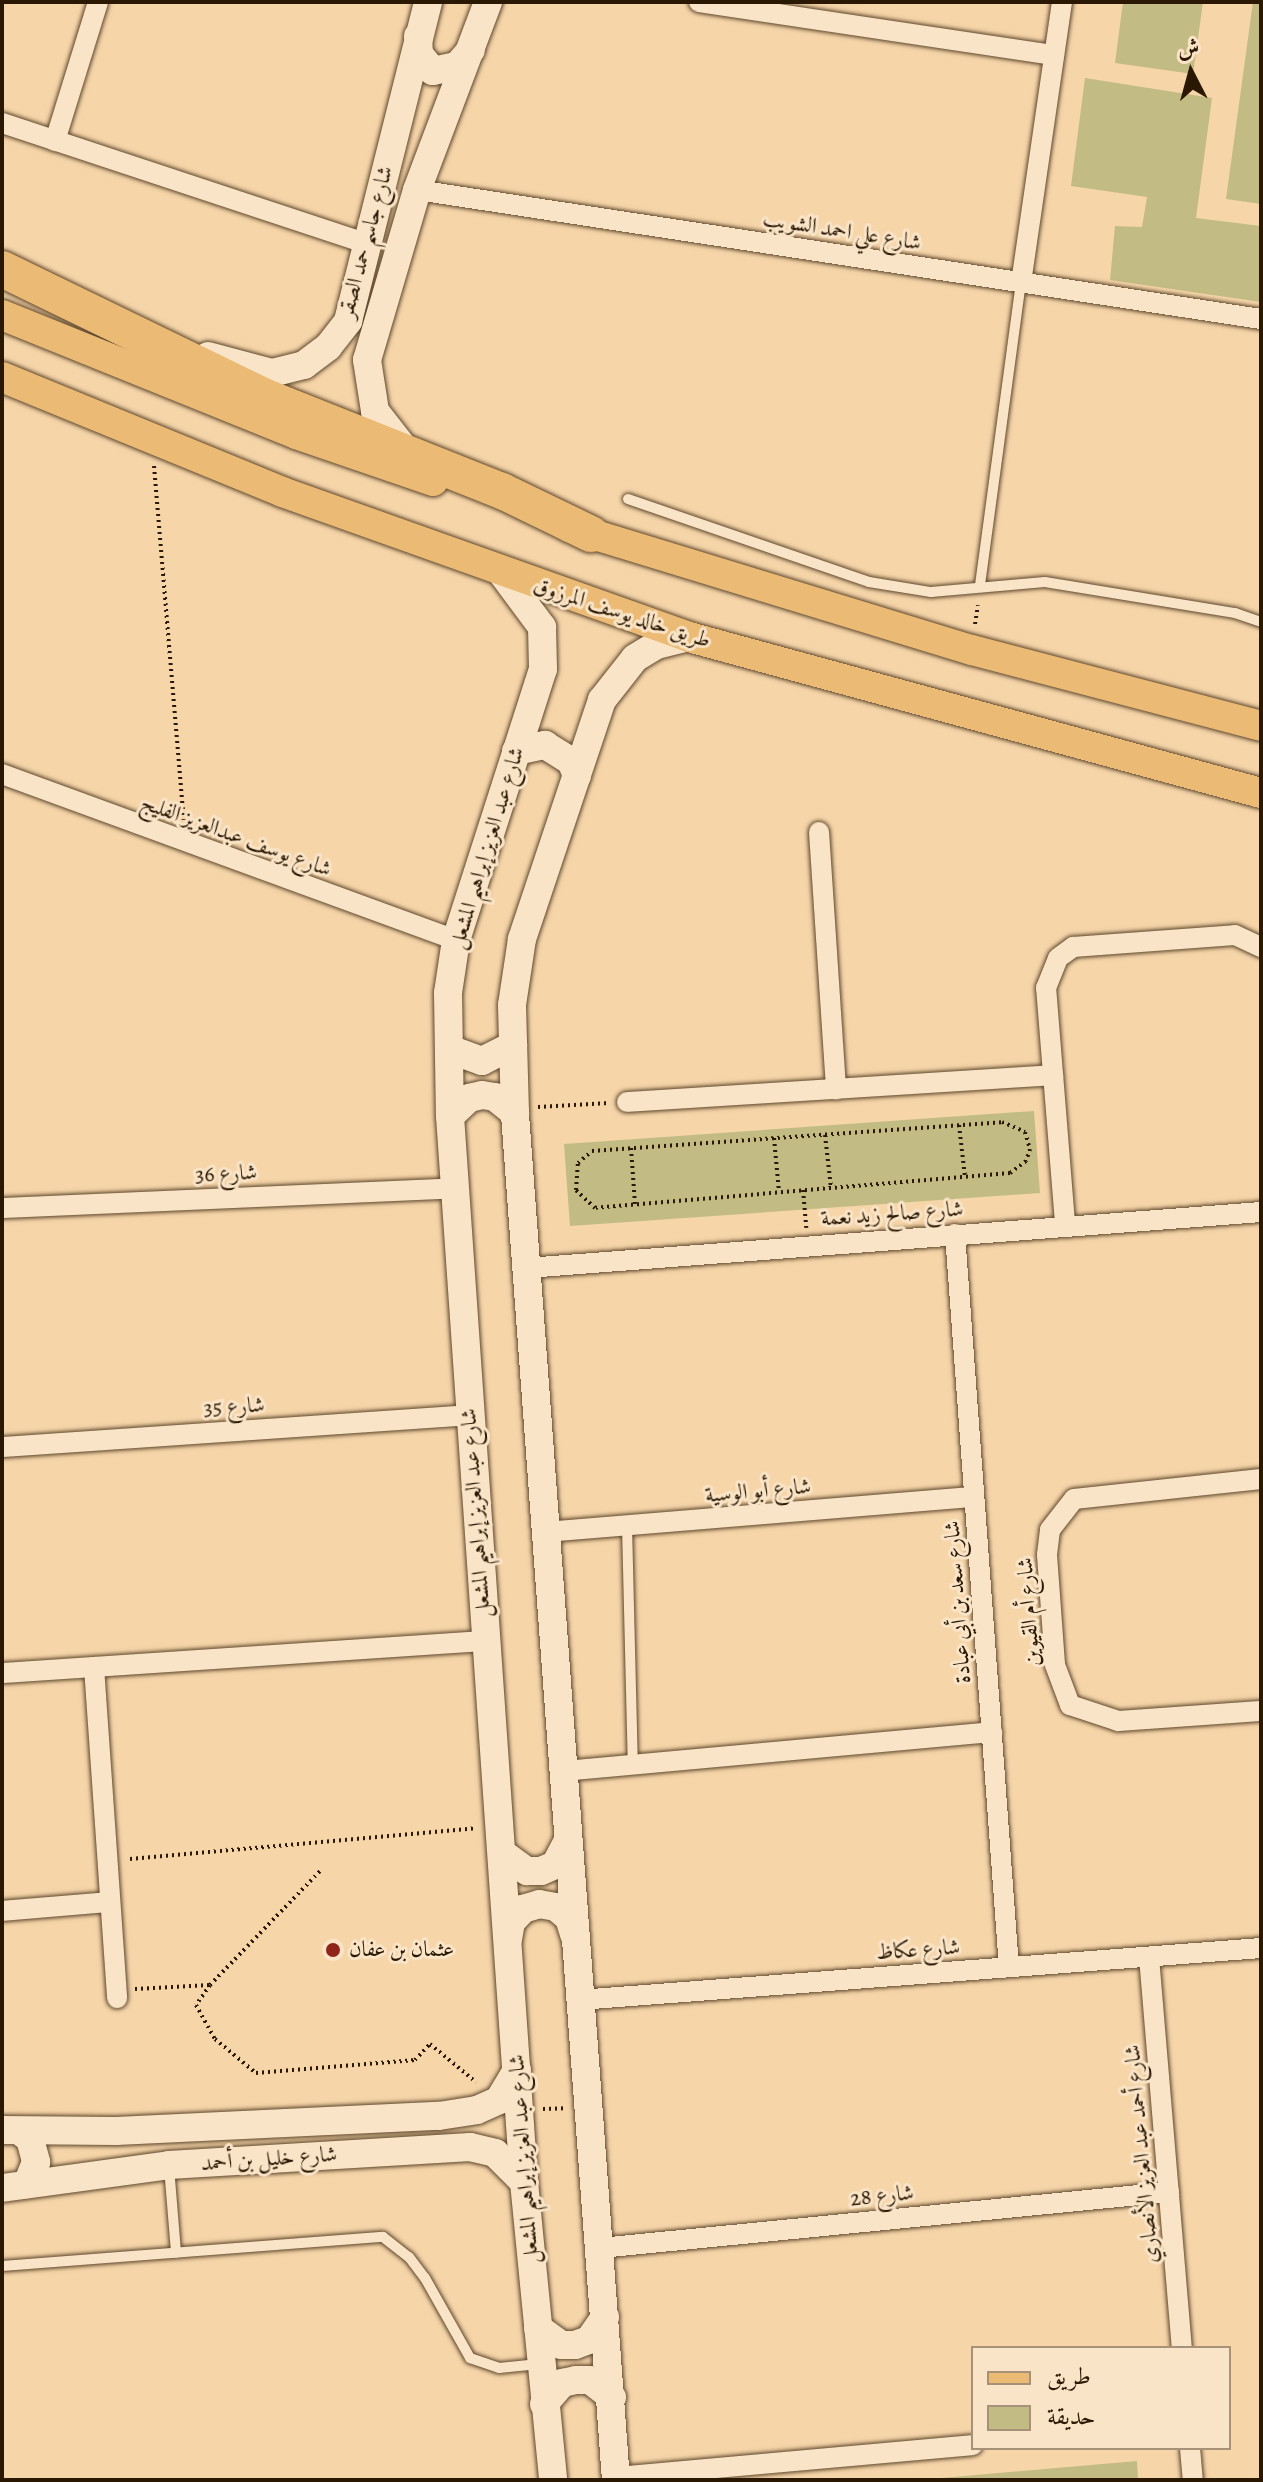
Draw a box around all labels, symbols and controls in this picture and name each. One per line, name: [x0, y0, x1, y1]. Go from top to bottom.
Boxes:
north arrow: [1151, 32, 1231, 112]
text: ش: [1176, 32, 1201, 64]
street label: شارع جاسم حمد الصقر: [333, 163, 399, 321]
street label: شارع علي احمد الشويب: [761, 205, 923, 257]
street label: طريق خالد يوسف المرزوق: [530, 572, 714, 654]
street label: شارع عبد العزيز إبراهيم المشعل: [444, 744, 530, 952]
street label: شارع يوسف عبدالعزيز الفليج: [137, 789, 335, 883]
street label: شارع 36: [194, 1159, 258, 1189]
street label: شارع صالح زيد نعمة: [820, 1196, 964, 1232]
street label: شارع 35: [203, 1392, 265, 1422]
street label: شارع عبد العزيز إبراهيم المشعل: [456, 1407, 496, 1619]
street label: شارع أبو الوسية: [704, 1473, 812, 1509]
street label: شارع سعد بن أبي عبادة: [939, 1520, 977, 1684]
street label: شارع أم القيوين: [1012, 1557, 1046, 1667]
street label: شارع عكاظ: [875, 1934, 961, 1966]
place label: عثمان بن عفان: [349, 1937, 454, 1963]
marker: عثمان بن عفان: [324, 1941, 342, 1959]
street label: شارع أحمد عبد العزيز الأنصاري: [1119, 2044, 1165, 2264]
street label: شارع عبد العزيز إبراهيم المشعل: [504, 2053, 544, 2265]
street label: شارع خليل بن أحمد: [200, 2141, 338, 2177]
street label: شارع 28: [849, 2180, 915, 2212]
legend: [971, 2346, 1231, 2450]
text: طريق: [1047, 2360, 1091, 2392]
text: حديقة: [1047, 2400, 1096, 2432]

